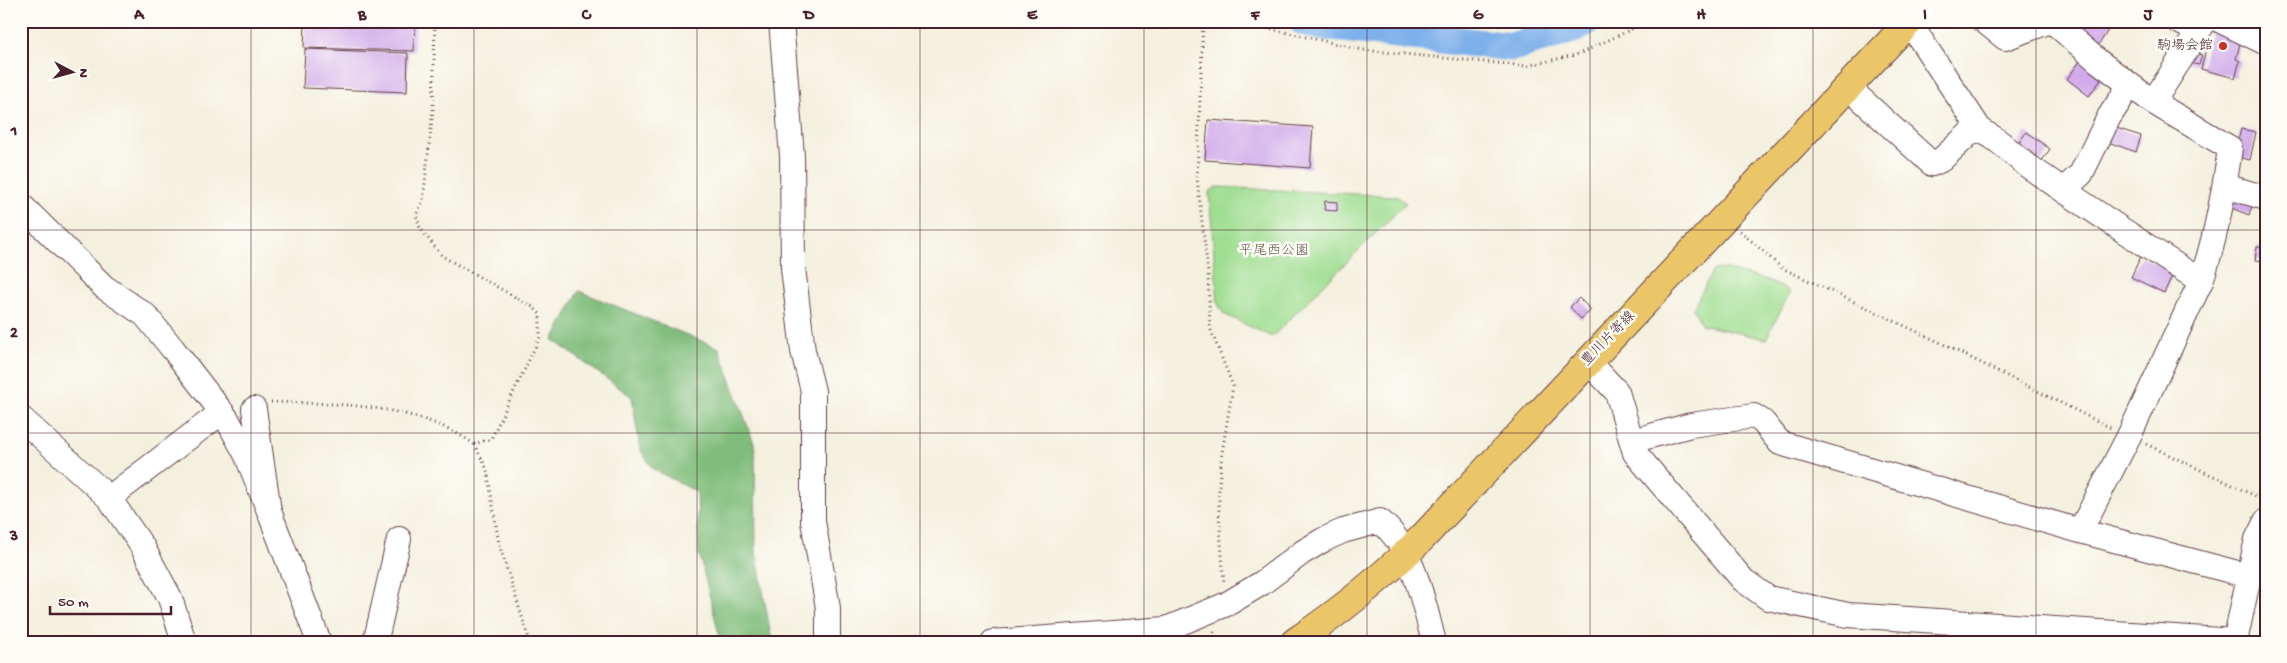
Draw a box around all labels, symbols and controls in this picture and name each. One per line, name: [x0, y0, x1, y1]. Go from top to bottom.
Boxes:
text: A: [133, 7, 145, 26]
text: B: [357, 7, 367, 26]
text: C: [581, 7, 592, 26]
text: D: [802, 7, 815, 26]
text: E: [1027, 7, 1038, 26]
text: F: [1250, 7, 1261, 26]
text: G: [1473, 7, 1484, 26]
text: H: [1696, 7, 1706, 26]
text: I: [1923, 7, 1927, 26]
text: J: [2143, 7, 2154, 26]
place label: 駒場会館: [2157, 38, 2213, 55]
marker: 駒場会館: [2217, 40, 2229, 52]
north arrow: [48, 48, 98, 98]
text: N: [74, 68, 91, 79]
text: 1: [10, 123, 17, 142]
park label: 平尾西公園: [1239, 243, 1309, 260]
street label: 豊川片寄線: [1579, 308, 1639, 370]
text: 2: [10, 325, 18, 344]
text: 3: [9, 528, 18, 547]
scale bar: [50, 583, 171, 615]
text: 50 m: [58, 594, 89, 612]

